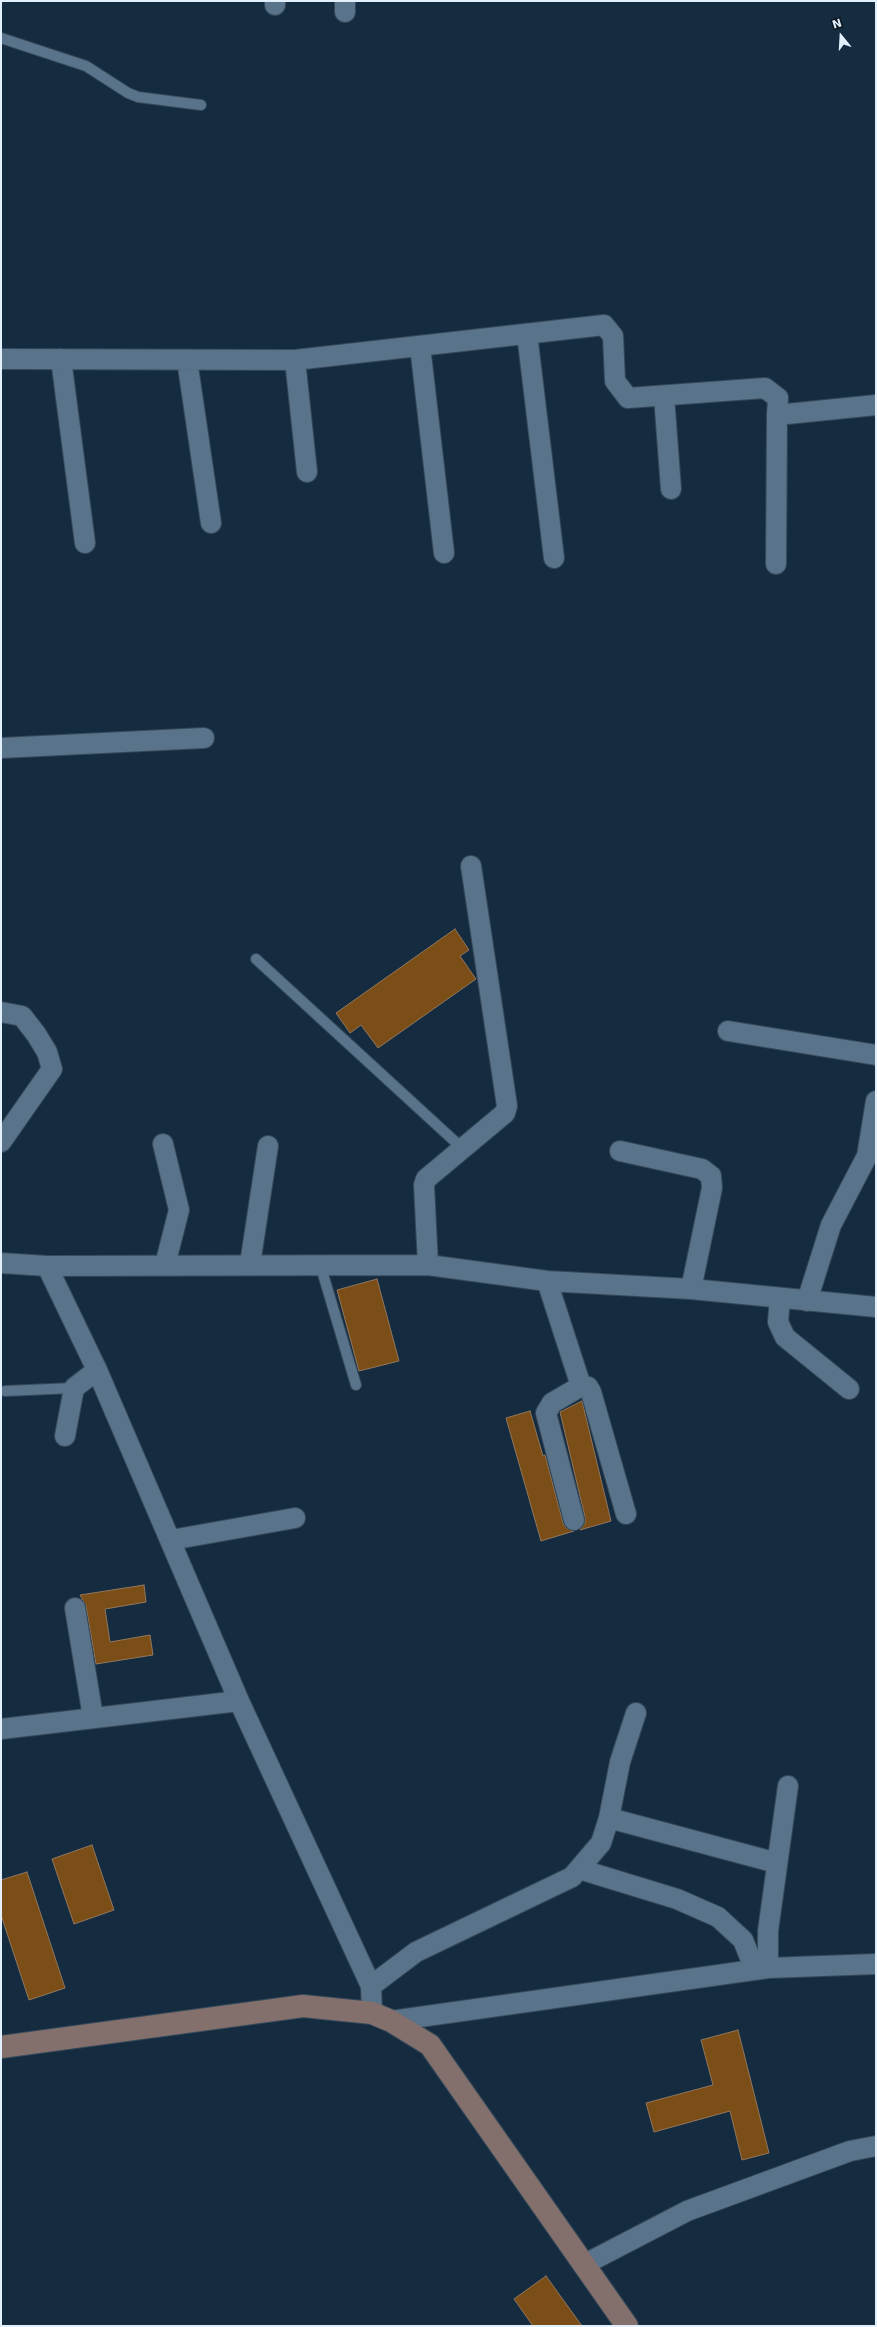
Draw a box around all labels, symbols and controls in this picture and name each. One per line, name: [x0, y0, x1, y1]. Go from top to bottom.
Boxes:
north arrow: [821, 16, 861, 56]
text: N: [831, 17, 844, 32]

